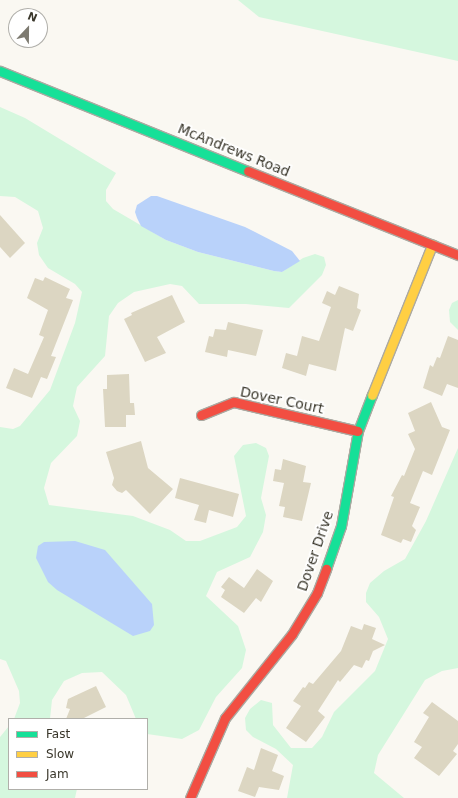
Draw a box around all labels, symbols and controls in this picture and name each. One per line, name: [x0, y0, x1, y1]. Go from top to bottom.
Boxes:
north arrow: [8, 8, 48, 48]
text: N: [26, 10, 39, 25]
street label: McAndrews Road: [175, 120, 293, 180]
street label: Dover Court: [239, 383, 325, 417]
street label: Dover Drive: [293, 509, 337, 593]
legend: [8, 718, 148, 790]
text: Fast: [46, 727, 70, 741]
text: Slow: [46, 747, 74, 761]
text: Jam: [46, 767, 69, 781]

